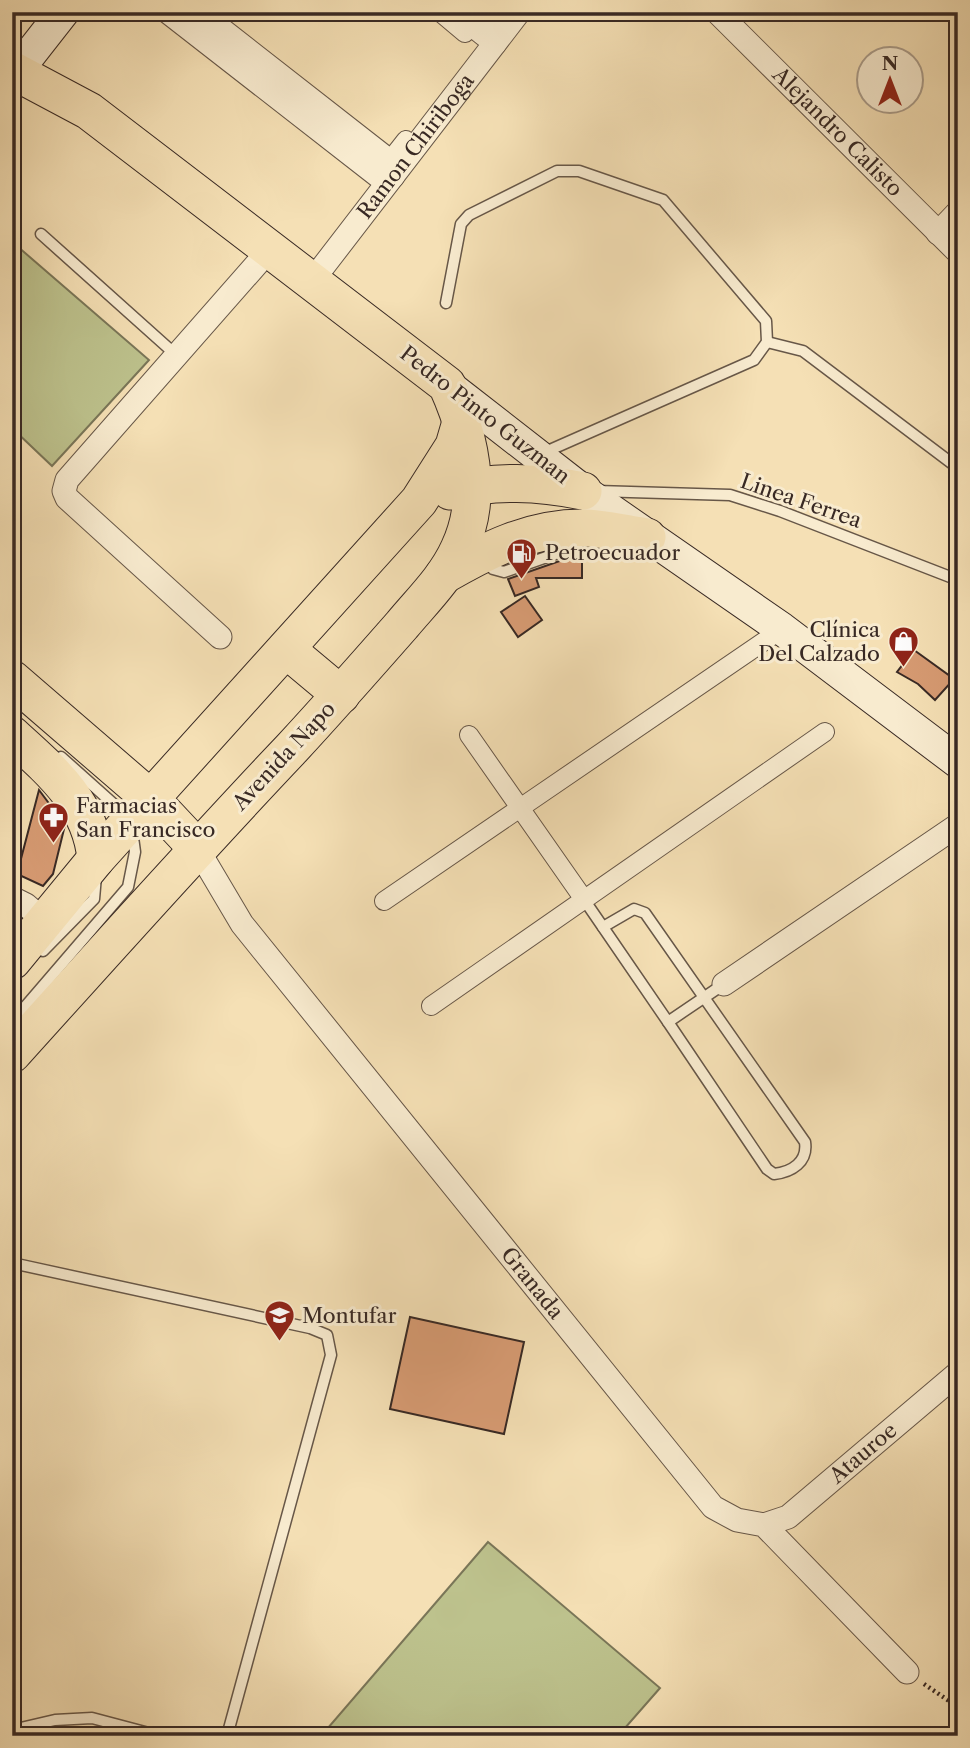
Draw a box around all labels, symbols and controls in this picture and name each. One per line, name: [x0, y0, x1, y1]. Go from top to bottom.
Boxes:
north arrow: [855, 46, 925, 116]
text: N: [882, 52, 898, 75]
street label: Alejandro Calisto: [767, 61, 908, 201]
street label: Ramon Chiriboga: [352, 68, 480, 223]
street label: Pedro Pinto Guzman: [395, 341, 575, 489]
street label: Linea Ferrea: [737, 468, 866, 533]
fuel station icon: Petroecuador: [505, 536, 539, 580]
place label: Petroecuador: [545, 540, 680, 565]
place label: Clínica Del Calzado: [758, 617, 881, 666]
shop icon: Clínica Del Calzado: [886, 625, 920, 669]
street label: Avenida Napo: [226, 696, 340, 816]
place label: Farmacias San Francisco: [76, 793, 215, 842]
pharmacy icon: Farmacias San Francisco: [36, 801, 70, 845]
street label: Granada: [496, 1242, 569, 1324]
school or university icon: Montufar: [262, 1299, 296, 1343]
place label: Montufar: [302, 1303, 397, 1328]
street label: Atauroe: [824, 1417, 902, 1489]

